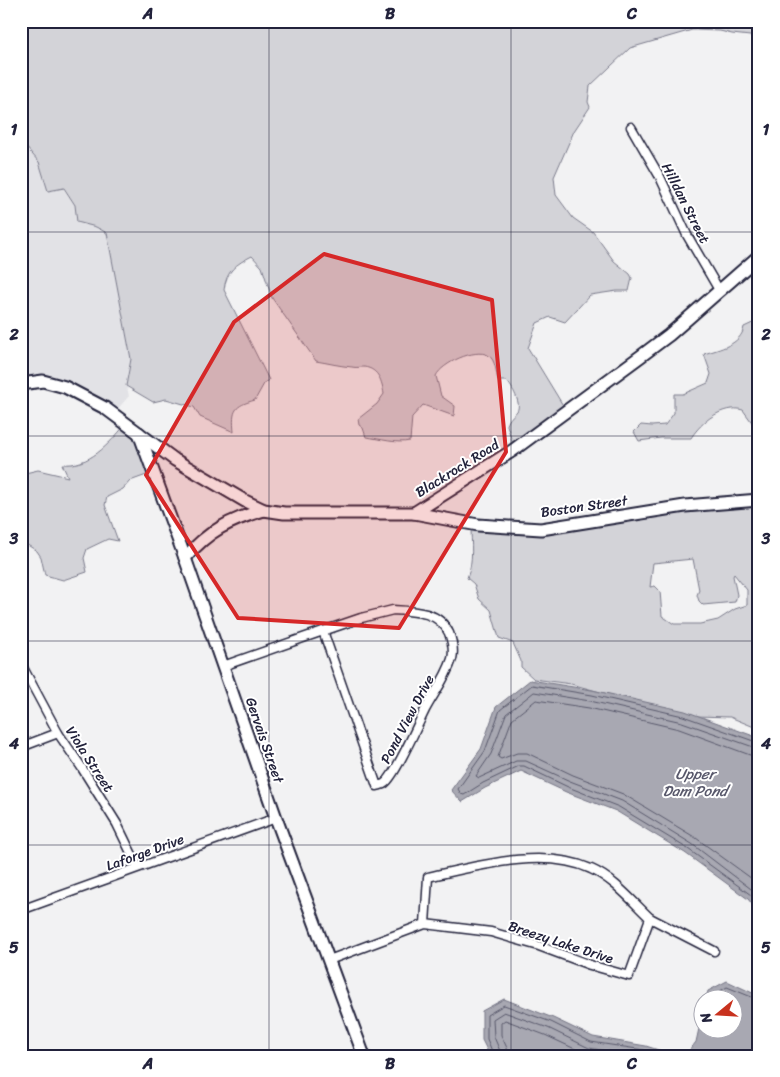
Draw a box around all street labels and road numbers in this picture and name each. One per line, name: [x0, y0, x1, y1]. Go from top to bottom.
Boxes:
street label: Hilldan Street: [654, 158, 717, 248]
street label: Blackrock Road: [410, 432, 506, 504]
street label: Boston Street: [539, 488, 630, 525]
street label: Pond View Drive: [373, 670, 442, 768]
street label: Gervais Street: [238, 694, 291, 788]
street label: Viola Street: [59, 721, 121, 798]
street label: Laforge Drive: [103, 827, 188, 878]
street label: Breezy Lake Drive: [505, 914, 617, 971]

